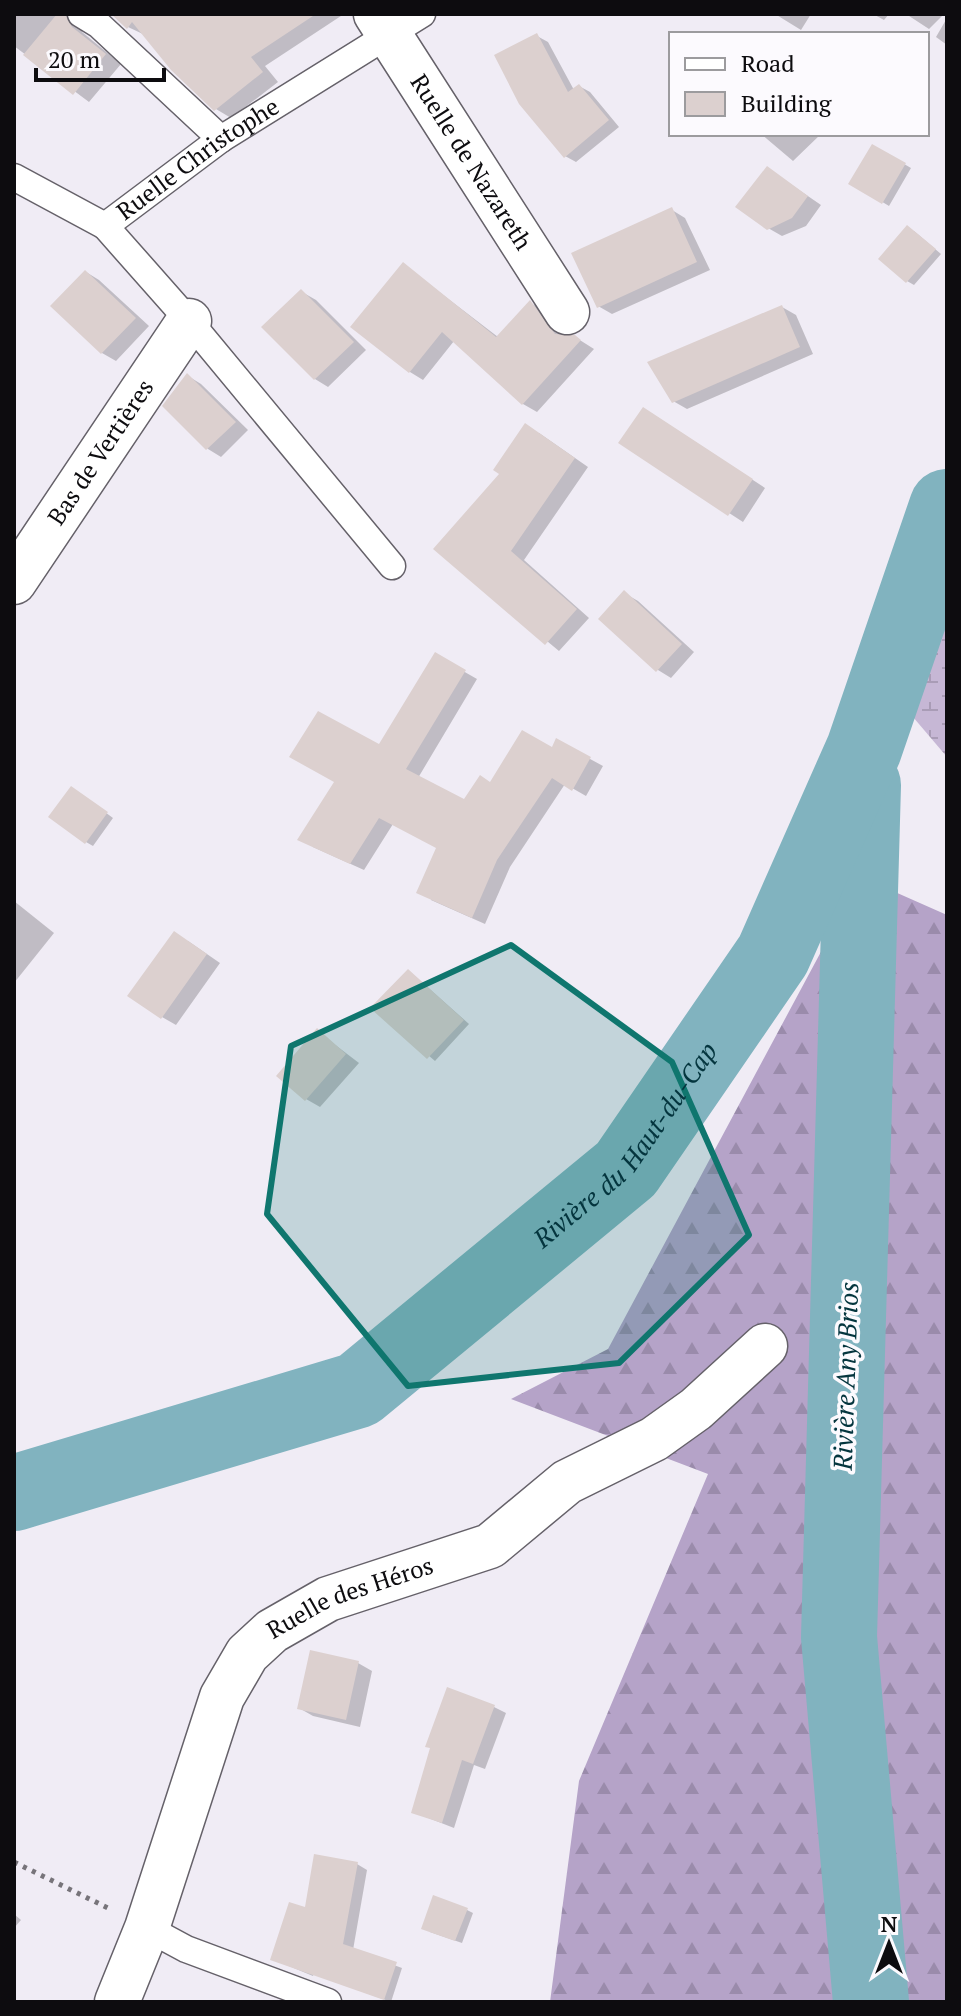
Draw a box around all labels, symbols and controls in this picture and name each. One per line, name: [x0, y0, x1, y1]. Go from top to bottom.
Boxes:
scale bar: [36, 32, 164, 82]
legend: [669, 32, 929, 136]
text: 20 m: [48, 43, 100, 75]
text: Road: [741, 47, 795, 79]
street label: Ruelle de Nazareth: [404, 68, 540, 256]
text: Building: [741, 87, 832, 119]
street label: Ruelle Christophe: [110, 90, 285, 227]
street label: Bas de Vertières: [40, 373, 160, 531]
water label: Rivière du Haut-du-Cap: [525, 1035, 724, 1255]
water label: Rivière Any Brios: [825, 1281, 865, 1472]
street label: Ruelle des Héros: [261, 1549, 437, 1646]
north arrow: [849, 1904, 929, 1984]
text: N: [881, 1909, 898, 1938]

